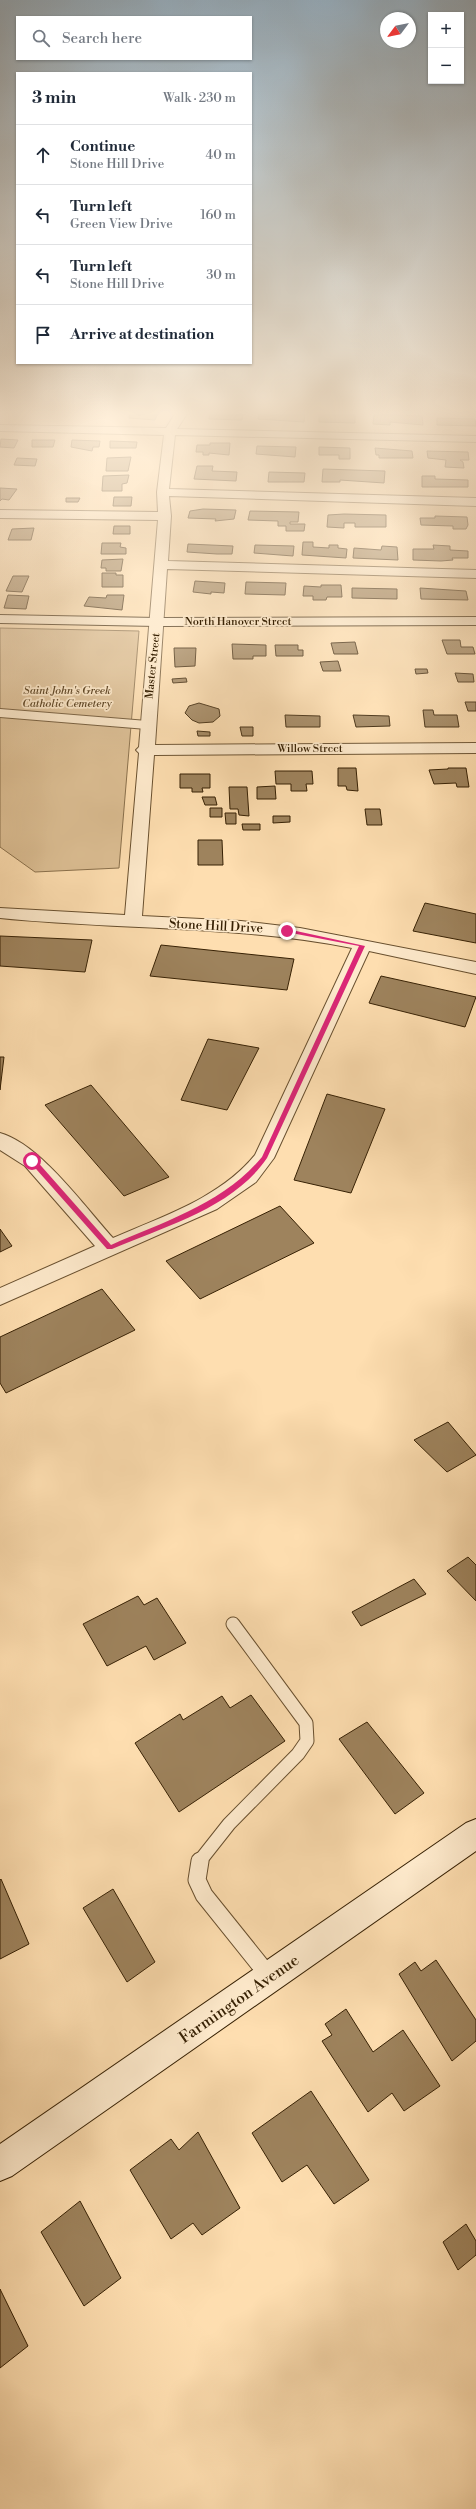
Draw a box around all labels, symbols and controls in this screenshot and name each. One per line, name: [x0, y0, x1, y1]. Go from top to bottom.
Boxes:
north arrow: [380, 12, 416, 48]
map controls: [428, 12, 464, 84]
button: +: [428, 12, 464, 48]
search box: [16, 16, 252, 60]
icon: search: [30, 27, 52, 49]
text: Search here: [62, 29, 142, 48]
button: −: [428, 48, 464, 84]
text: 3 min: [32, 87, 76, 109]
text: Walk · 230 m: [163, 90, 236, 106]
text: Continue: [70, 137, 135, 156]
icon: ahead: [32, 144, 54, 166]
text: 40 m: [206, 147, 236, 163]
text: Stone Hill Drive: [70, 156, 164, 172]
text: Turn left: [70, 197, 132, 216]
icon: left: [32, 204, 54, 226]
text: 160 m: [200, 207, 236, 223]
text: Green View Drive: [70, 216, 173, 232]
text: Turn left: [70, 257, 132, 276]
icon: left: [32, 264, 54, 286]
text: 30 m: [206, 267, 236, 283]
text: Stone Hill Drive: [70, 276, 164, 292]
icon: arrive: [32, 324, 54, 346]
text: Arrive at destination: [70, 325, 214, 344]
street label: North Hanover Street: [185, 615, 291, 629]
street label: Master Street: [143, 632, 163, 700]
park label: Saint John's Greek Catholic Cemetery: [22, 684, 112, 711]
street label: Willow Street: [276, 742, 343, 756]
street label: Stone Hill Drive: [168, 916, 264, 936]
route end: [278, 922, 296, 940]
route start: [23, 1152, 41, 1170]
street label: Farmington Avenue: [175, 1950, 303, 2048]

